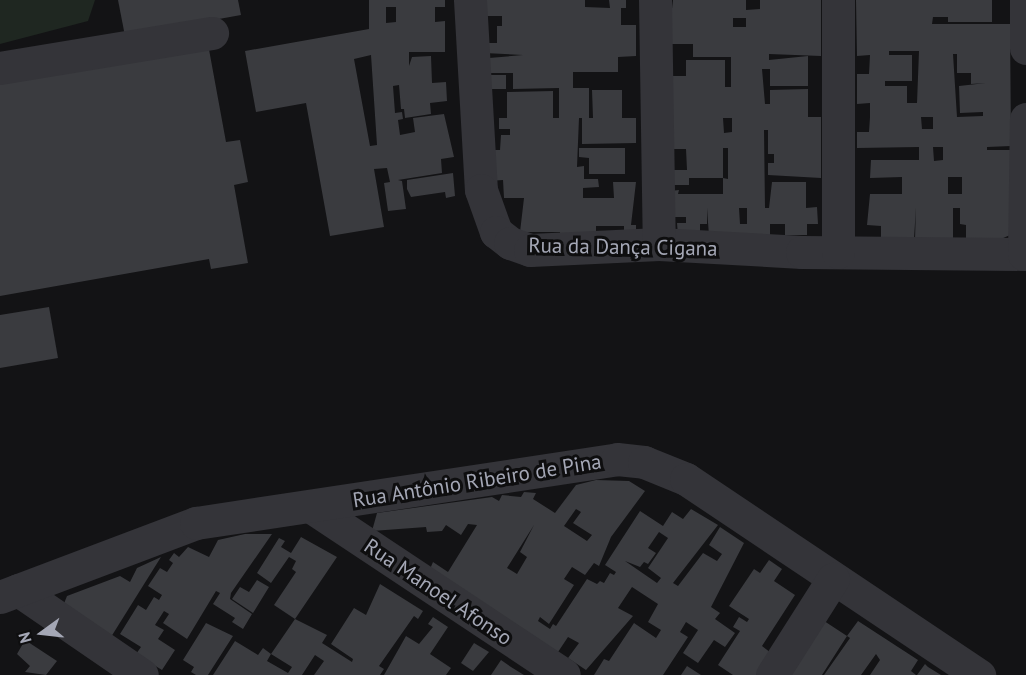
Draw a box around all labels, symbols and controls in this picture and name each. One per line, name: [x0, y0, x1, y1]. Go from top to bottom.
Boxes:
street label: Rua da Dança Cigana: [528, 233, 718, 261]
street label: Rua Antônio Ribeiro de Pina: [351, 449, 603, 513]
street label: Rua Manoel Afonso: [359, 533, 517, 651]
north arrow: [12, 603, 72, 663]
text: N: [14, 630, 36, 645]

